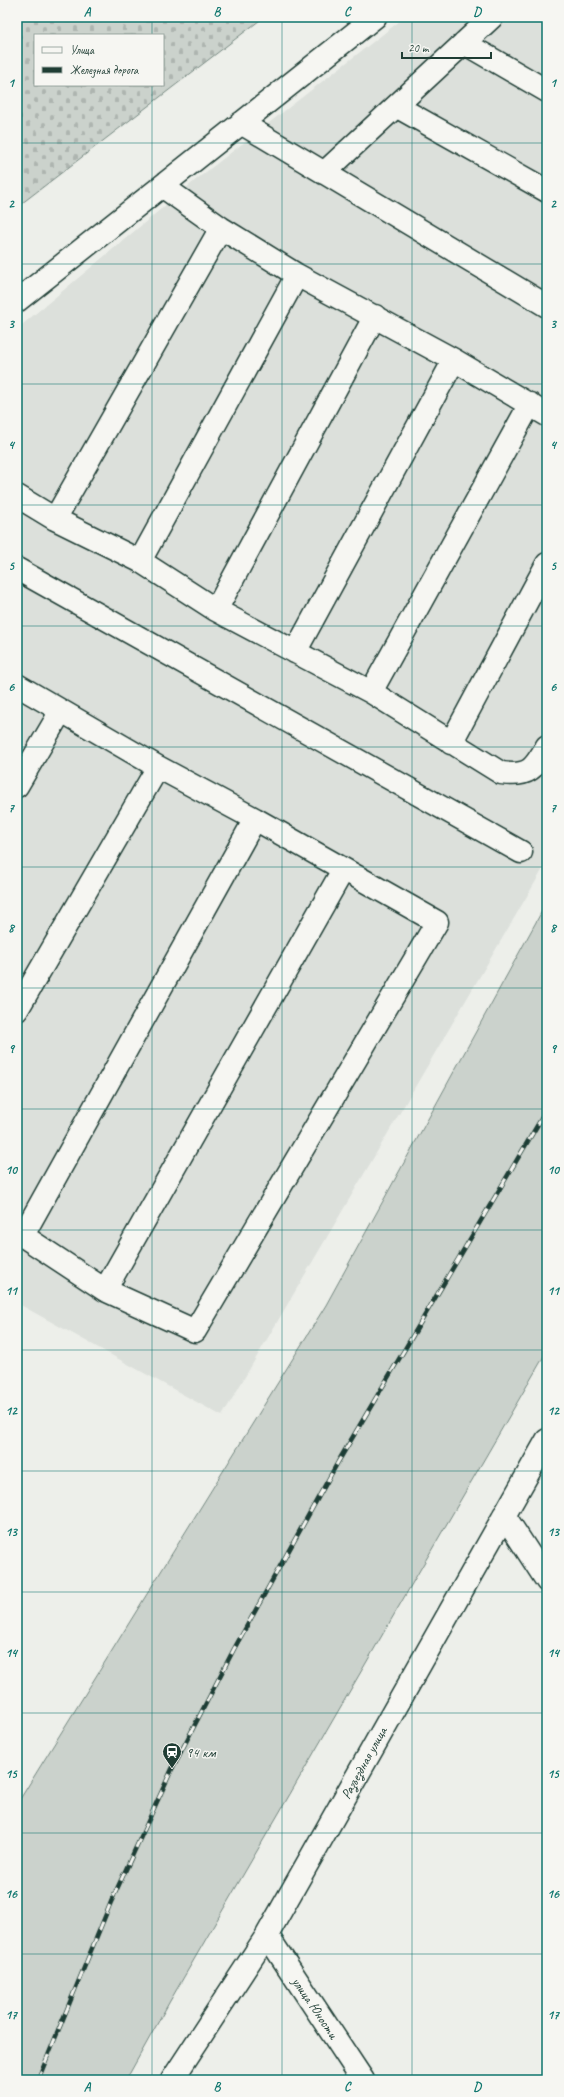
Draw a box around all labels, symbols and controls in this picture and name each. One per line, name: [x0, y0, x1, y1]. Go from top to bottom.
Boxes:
text: A: [84, 4, 92, 20]
text: B: [214, 4, 222, 20]
text: C: [344, 4, 352, 20]
text: D: [473, 4, 482, 20]
legend: [34, 34, 164, 86]
scale bar: [402, 34, 491, 60]
text: 20 m: [408, 40, 430, 56]
text: Улица: [70, 42, 95, 58]
text: Железная дорога: [70, 62, 139, 78]
text: 1: [8, 75, 16, 91]
text: 1: [550, 75, 558, 91]
text: 2: [8, 196, 15, 212]
text: 2: [550, 196, 557, 212]
text: 3: [8, 316, 15, 332]
text: 3: [550, 316, 557, 332]
text: 4: [8, 437, 16, 453]
text: 4: [550, 437, 558, 453]
text: 5: [8, 558, 15, 574]
text: 5: [550, 558, 557, 574]
text: 6: [8, 679, 15, 695]
text: 6: [550, 679, 557, 695]
text: 7: [8, 800, 15, 816]
text: 7: [550, 800, 557, 816]
text: 8: [8, 920, 16, 936]
text: 8: [550, 920, 558, 936]
text: 9: [8, 1041, 15, 1057]
text: 9: [550, 1041, 557, 1057]
text: 10: [5, 1162, 18, 1178]
text: 10: [547, 1162, 560, 1178]
text: 11: [5, 1283, 19, 1299]
text: 11: [547, 1283, 561, 1299]
text: 12: [5, 1403, 18, 1419]
text: 12: [547, 1403, 560, 1419]
text: 13: [5, 1524, 18, 1540]
text: 13: [547, 1524, 560, 1540]
text: 14: [5, 1645, 19, 1661]
text: 14: [547, 1645, 561, 1661]
street label: Разъездная улица: [337, 1723, 391, 1802]
station icon: 94 км: [161, 1741, 183, 1769]
place label: 94 км: [186, 1744, 217, 1761]
text: 15: [5, 1766, 18, 1782]
text: 15: [547, 1766, 560, 1782]
text: 16: [5, 1886, 18, 1902]
text: 16: [547, 1886, 560, 1902]
street label: улица Юности: [288, 1973, 342, 2043]
text: 17: [5, 2007, 18, 2023]
text: 17: [547, 2007, 560, 2023]
text: A: [84, 2079, 92, 2095]
text: B: [214, 2079, 222, 2095]
text: C: [344, 2079, 352, 2095]
text: D: [473, 2079, 482, 2095]

